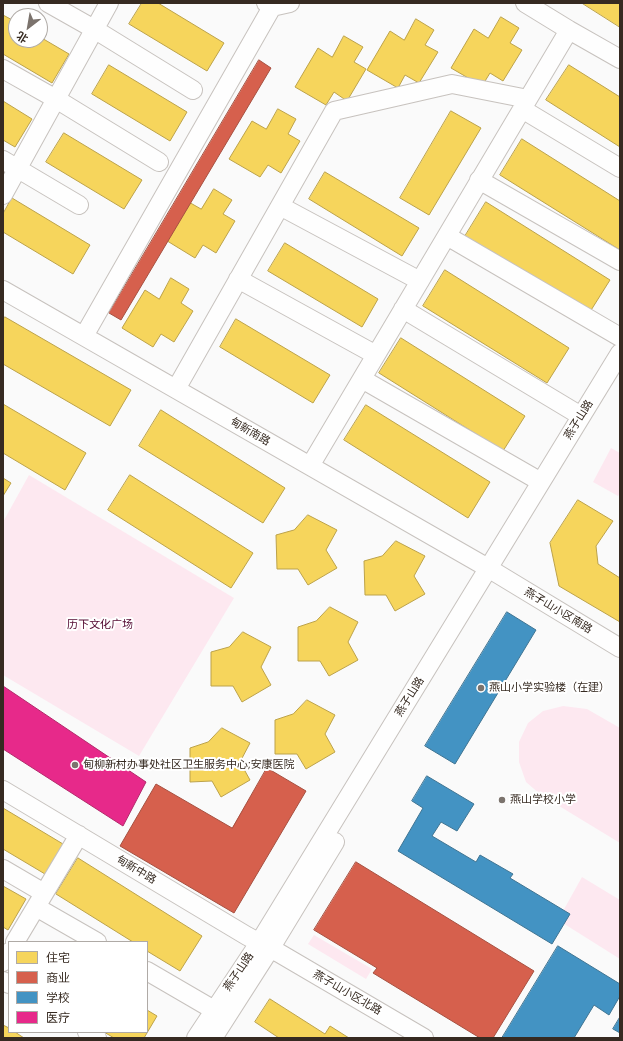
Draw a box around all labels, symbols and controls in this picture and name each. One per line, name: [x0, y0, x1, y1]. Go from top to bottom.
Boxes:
north arrow: [8, 8, 48, 48]
text: 北: [14, 29, 31, 46]
street label: 燕子山路: [562, 398, 596, 442]
street label: 甸新南路: [228, 415, 272, 449]
street label: 燕子山小区南路: [522, 586, 594, 636]
park label: 历下文化广场: [67, 618, 133, 632]
street label: 燕子山路: [393, 675, 427, 719]
place label: 燕山小学实验楼（在建）: [489, 681, 610, 695]
marker: 燕山小学实验楼（在建）: [476, 683, 486, 693]
place label: 甸柳新村办事处社区卫生服务中心;安康医院: [83, 758, 294, 772]
marker: 甸柳新村办事处社区卫生服务中心;安康医院: [70, 760, 80, 770]
place label: 燕山学校小学: [510, 793, 576, 807]
marker: 燕山学校小学: [497, 795, 507, 805]
street label: 甸新中路: [114, 853, 158, 887]
legend: [8, 941, 148, 1033]
text: 住宅: [46, 950, 70, 966]
street label: 燕子山路: [221, 950, 257, 994]
street label: 燕子山小区北路: [310, 968, 384, 1018]
text: 商业: [46, 970, 70, 986]
text: 学校: [46, 990, 70, 1006]
text: 医疗: [46, 1010, 70, 1026]

